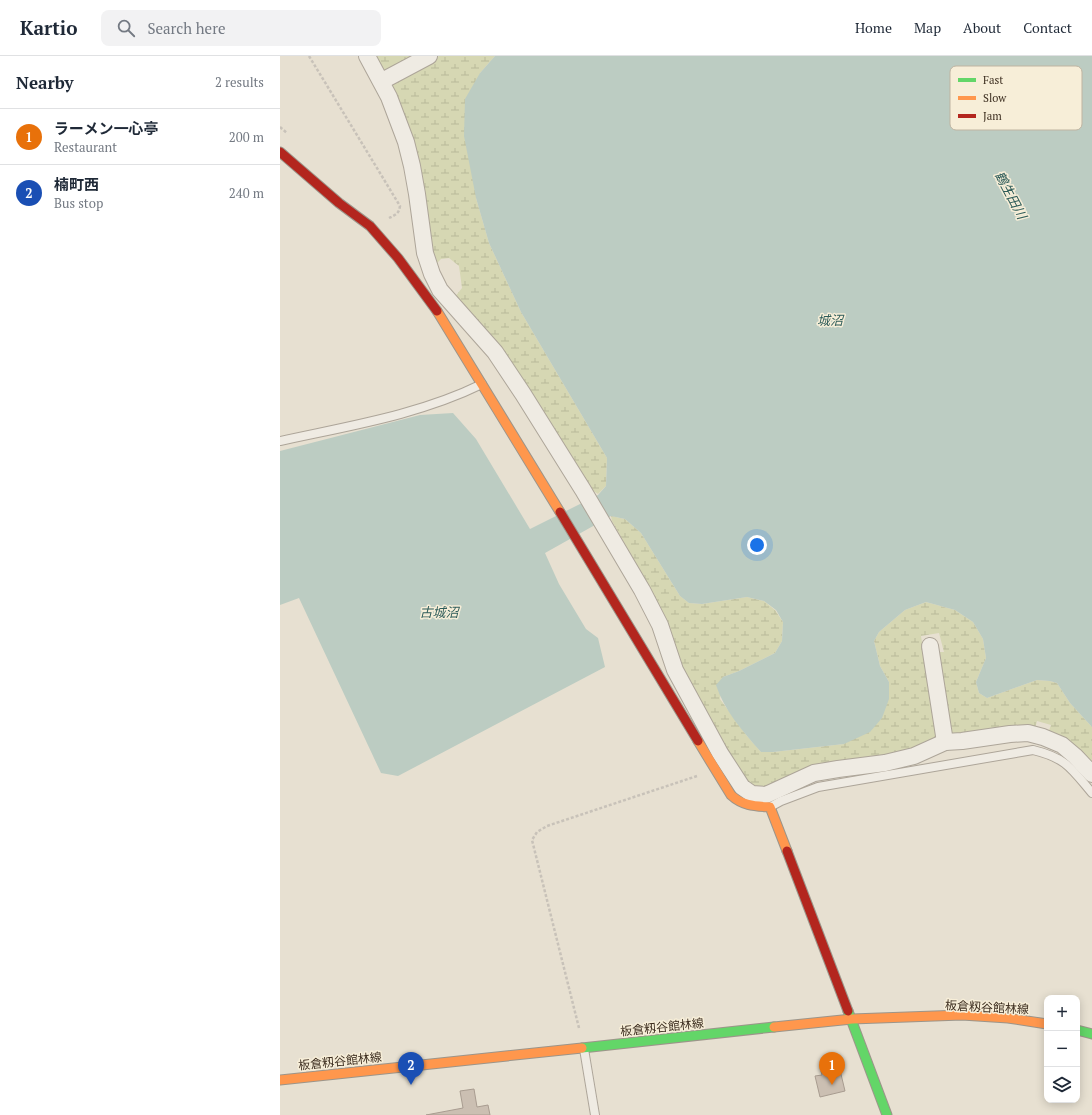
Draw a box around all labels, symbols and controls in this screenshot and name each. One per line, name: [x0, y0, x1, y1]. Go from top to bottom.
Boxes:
search box: [101, 10, 381, 46]
text: Kartio: [20, 15, 77, 40]
icon: search: [115, 17, 137, 39]
text: Search here: [147, 18, 225, 38]
text: Home: [855, 18, 892, 37]
text: Map: [914, 18, 941, 37]
text: About: [963, 18, 1001, 37]
text: Contact: [1023, 18, 1072, 37]
legend: [950, 66, 1082, 130]
text: Nearby: [16, 71, 74, 94]
text: 2 results: [215, 73, 264, 91]
text: Fast: [983, 73, 1003, 87]
text: Slow: [983, 91, 1007, 105]
text: Jam: [983, 109, 1002, 123]
text: ラーメン一心亭: [54, 118, 158, 138]
text: 1: [25, 128, 33, 146]
text: 200 m: [229, 128, 264, 146]
text: Restaurant: [54, 138, 117, 156]
water label: 鶴生田川: [991, 168, 1032, 224]
text: 楠町西: [54, 174, 99, 194]
text: 2: [25, 184, 33, 202]
text: 240 m: [229, 184, 264, 202]
text: Bus stop: [54, 194, 103, 212]
water label: 城沼: [817, 311, 845, 329]
your location: [747, 535, 767, 555]
water label: 古城沼: [419, 603, 460, 621]
map controls: [1044, 995, 1080, 1103]
button: +: [1044, 995, 1080, 1031]
street label: 板倉籾谷館林線: [945, 997, 1029, 1017]
street label: 板倉籾谷館林線: [619, 1015, 705, 1039]
button: −: [1044, 1031, 1080, 1067]
street label: 板倉籾谷館林線: [297, 1049, 383, 1073]
pin: 2: [398, 1052, 424, 1085]
pin: 1: [819, 1052, 845, 1085]
button: layers: [1044, 1067, 1080, 1103]

